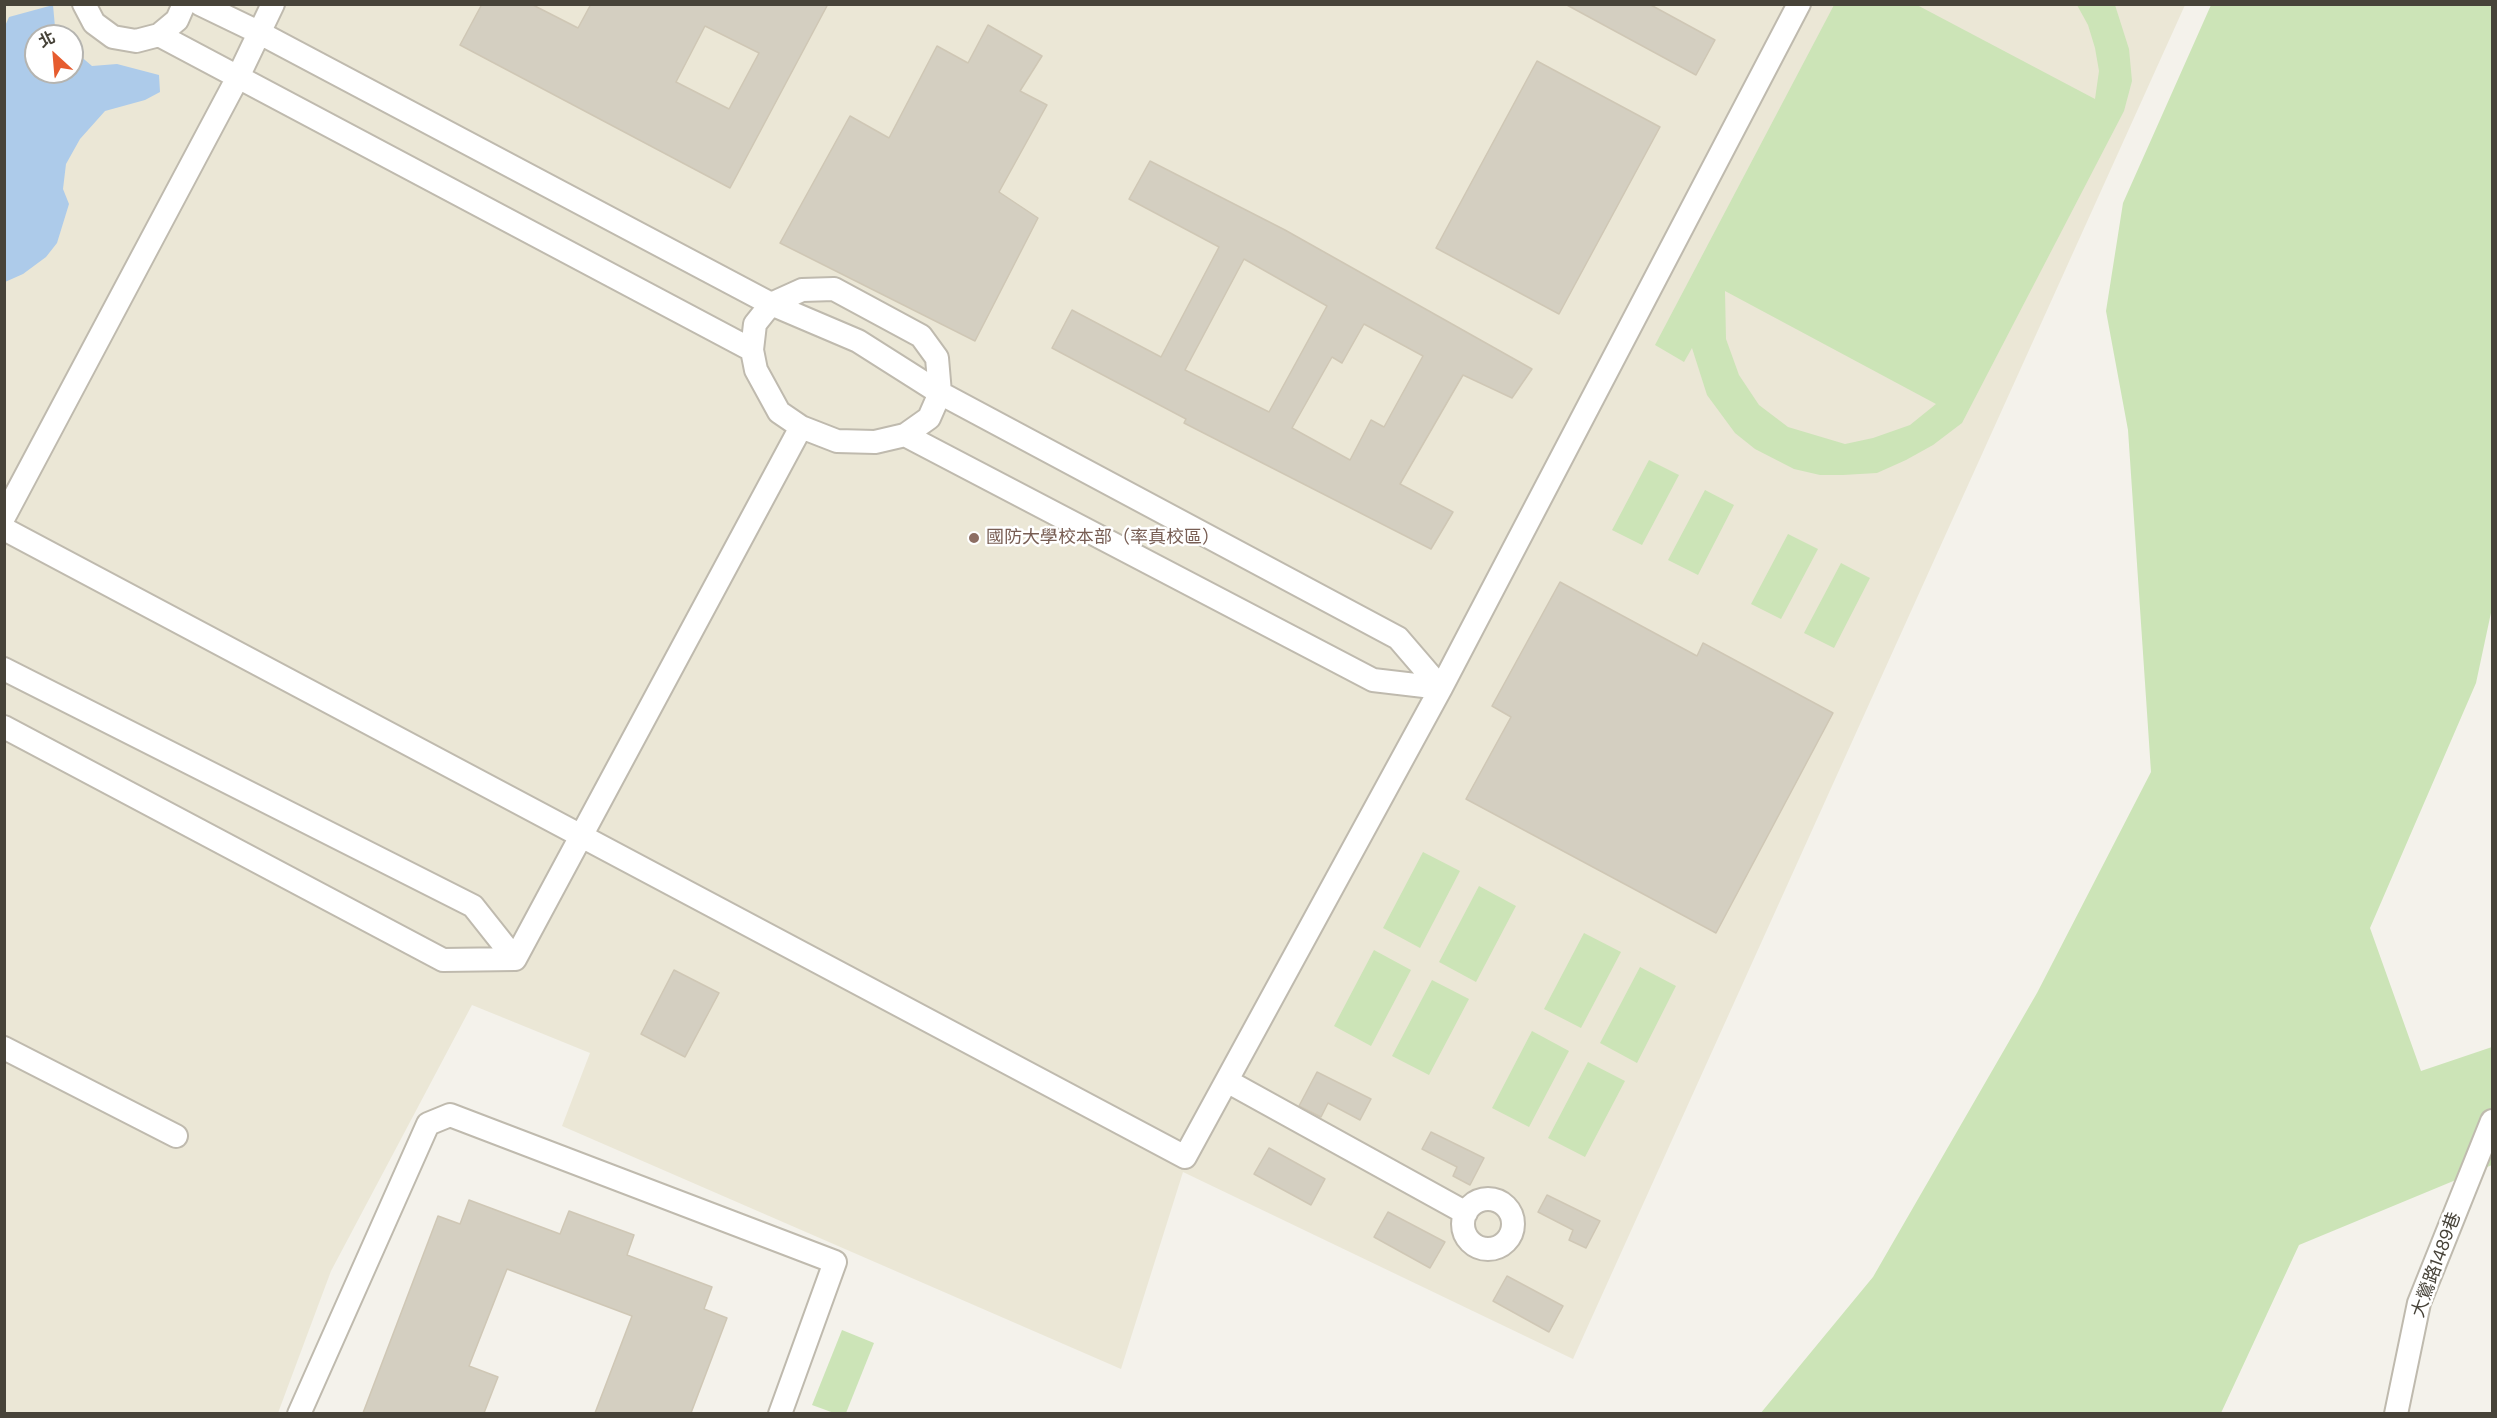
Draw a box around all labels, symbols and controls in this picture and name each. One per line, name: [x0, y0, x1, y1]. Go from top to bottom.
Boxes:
north arrow: [24, 24, 84, 84]
text: 北: [35, 26, 59, 52]
place label: 國防大學校本部（率真校區）: [986, 527, 1220, 549]
marker: 國防大學校本部（率真校區）: [967, 531, 981, 545]
street label: 大鶯路1489巷: [2408, 1209, 2466, 1321]

